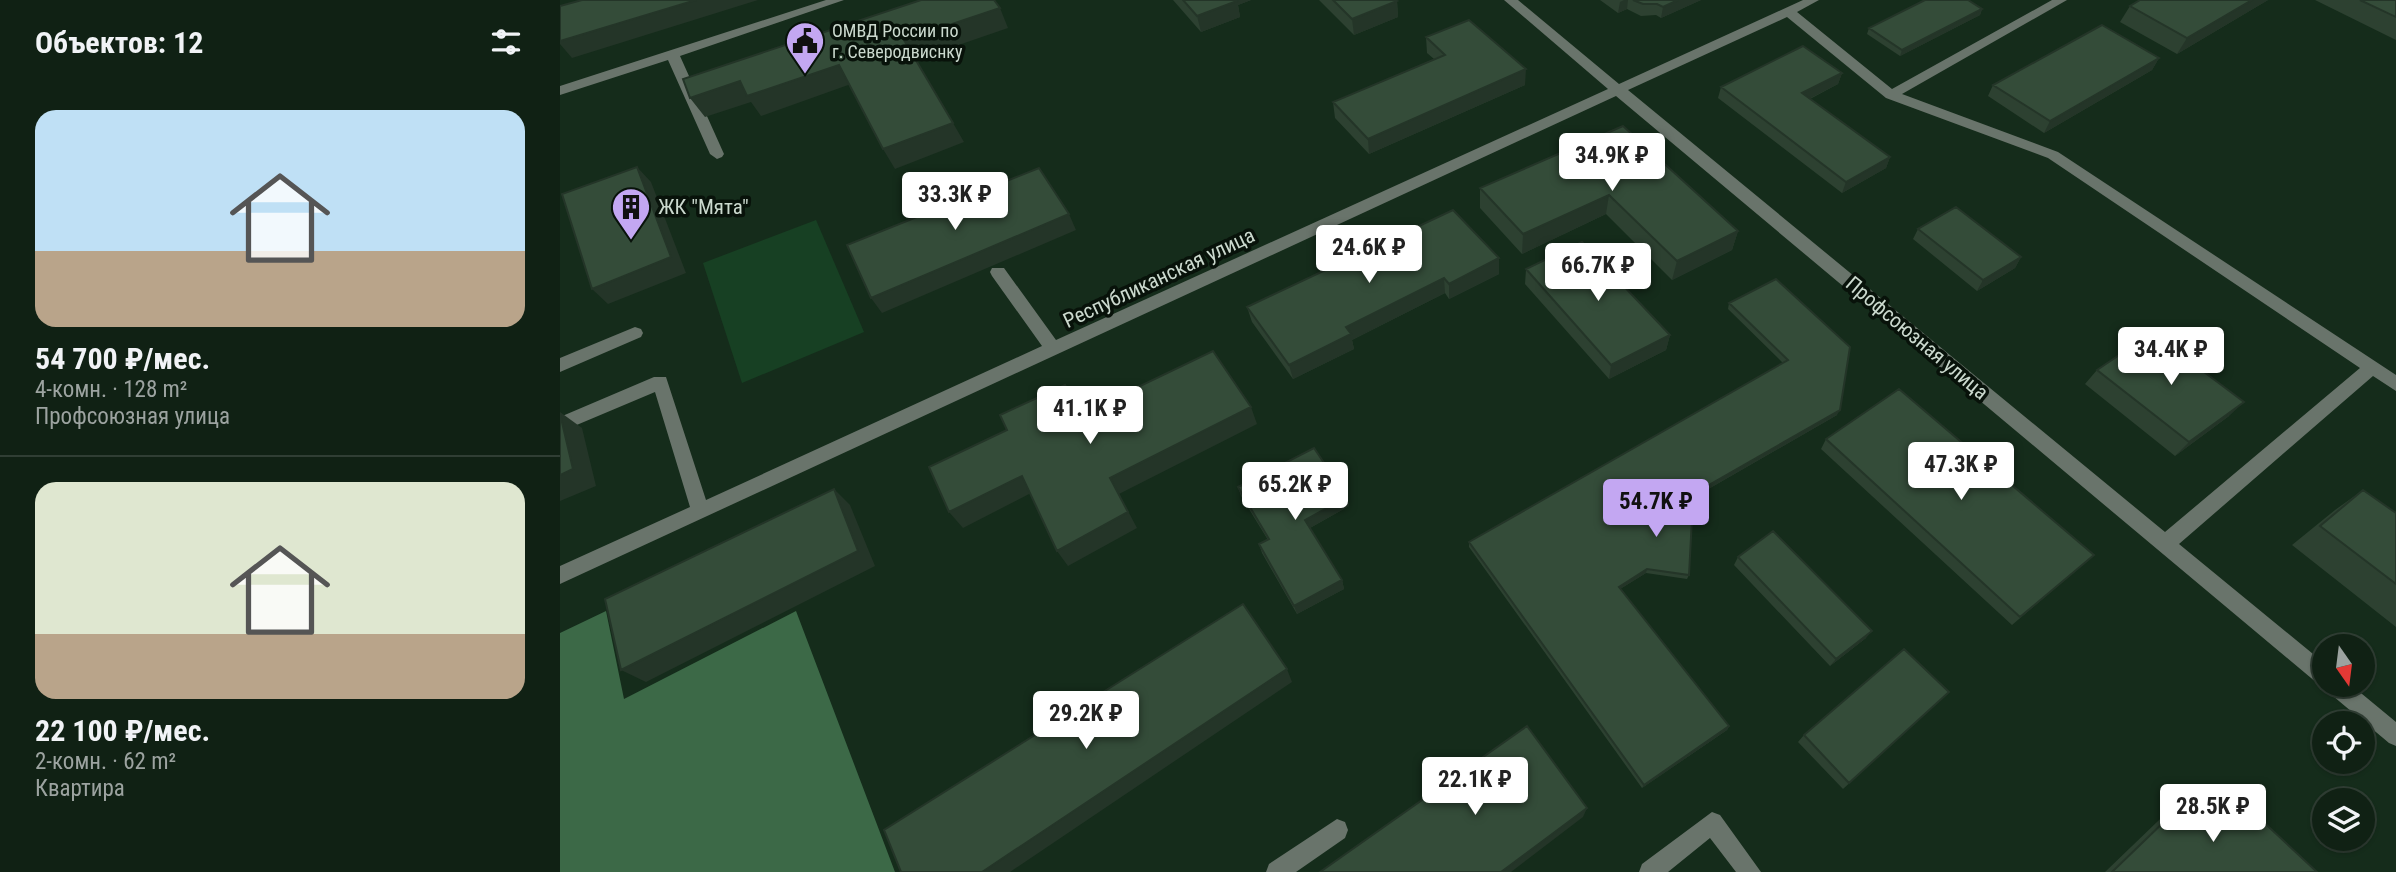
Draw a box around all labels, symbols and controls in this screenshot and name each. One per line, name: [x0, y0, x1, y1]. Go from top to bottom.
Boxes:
public building icon: ОМВД России по г. Северодвиснку: [784, 20, 826, 75]
place label: ОМВД России по г. Северодвиснку: [832, 20, 963, 62]
icon: filters: [487, 23, 525, 61]
text: Объектов: 12: [35, 25, 203, 60]
pin: 34.9K ₽: [1547, 134, 1677, 193]
text: 34.9K ₽: [1575, 142, 1649, 169]
icon: home: [217, 155, 343, 281]
pin: 33.3K ₽: [890, 173, 1020, 232]
text: 33.3K ₽: [918, 181, 992, 208]
building icon: ЖК "Мята": [610, 186, 652, 241]
place label: ЖК "Мята": [658, 195, 749, 219]
street label: Республиканская улица: [1059, 223, 1259, 333]
pin: 24.6K ₽: [1304, 226, 1434, 285]
text: 24.6K ₽: [1332, 234, 1406, 261]
pin: 66.7K ₽: [1533, 244, 1663, 303]
text: 66.7K ₽: [1561, 252, 1635, 279]
street label: Профсоюзная улица: [1841, 272, 1993, 404]
pin: 34.4K ₽: [2106, 328, 2236, 387]
text: 34.4K ₽: [2134, 336, 2208, 363]
text: 54 700 ₽/мес.: [35, 341, 210, 376]
text: 4-комн. · 128 m²: [35, 376, 187, 403]
pin: 41.1K ₽: [1025, 386, 1155, 446]
text: 41.1K ₽: [1053, 395, 1127, 422]
text: Профсоюзная улица: [35, 403, 230, 430]
pin: 47.3K ₽: [1896, 442, 2026, 502]
text: 47.3K ₽: [1924, 451, 1998, 478]
pin: 65.2K ₽: [1230, 462, 1360, 522]
text: 65.2K ₽: [1258, 471, 1332, 498]
pin: 54.7K ₽: [1591, 480, 1721, 539]
text: 54.7K ₽: [1619, 488, 1693, 515]
icon: home: [217, 527, 343, 653]
north arrow: [2312, 634, 2375, 696]
map controls: [2312, 634, 2375, 851]
pin: 29.2K ₽: [1021, 692, 1151, 751]
text: 29.2K ₽: [1049, 700, 1123, 727]
button: locate: [2312, 711, 2375, 774]
text: 22 100 ₽/мес.: [35, 713, 210, 748]
text: 2-комн. · 62 m²: [35, 748, 176, 775]
pin: 22.1K ₽: [1410, 758, 1540, 817]
text: 22.1K ₽: [1438, 766, 1512, 793]
text: Квартира: [35, 775, 125, 802]
pin: 28.5K ₽: [2148, 784, 2278, 844]
button: layers: [2312, 788, 2375, 851]
text: 28.5K ₽: [2176, 793, 2250, 820]

